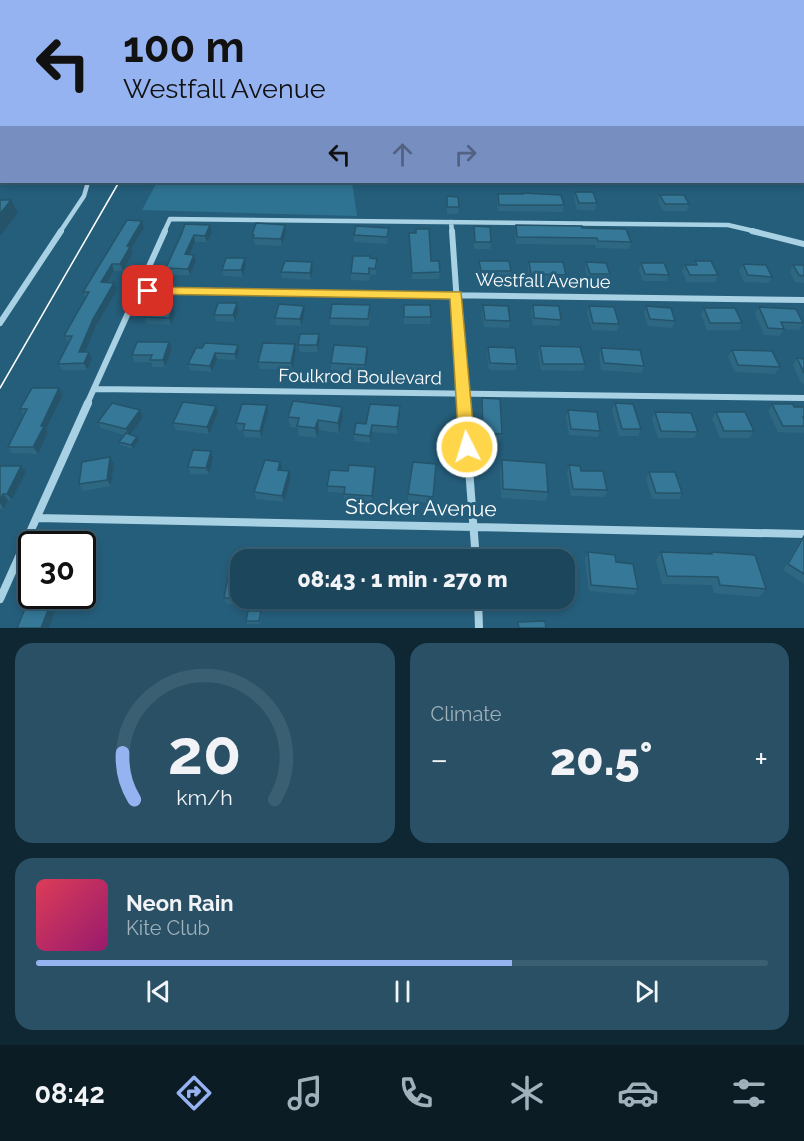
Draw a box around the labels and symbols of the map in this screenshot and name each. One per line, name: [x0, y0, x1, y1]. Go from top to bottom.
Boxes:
pin: [122, 265, 173, 316]
street label: Westfall Avenue: [475, 269, 611, 292]
street label: Foulkrod Boulevard: [278, 365, 442, 388]
position arrow: [435, 415, 499, 479]
street label: Stocker Avenue: [345, 494, 497, 521]
speed limit sign: 30: [18, 531, 96, 609]

